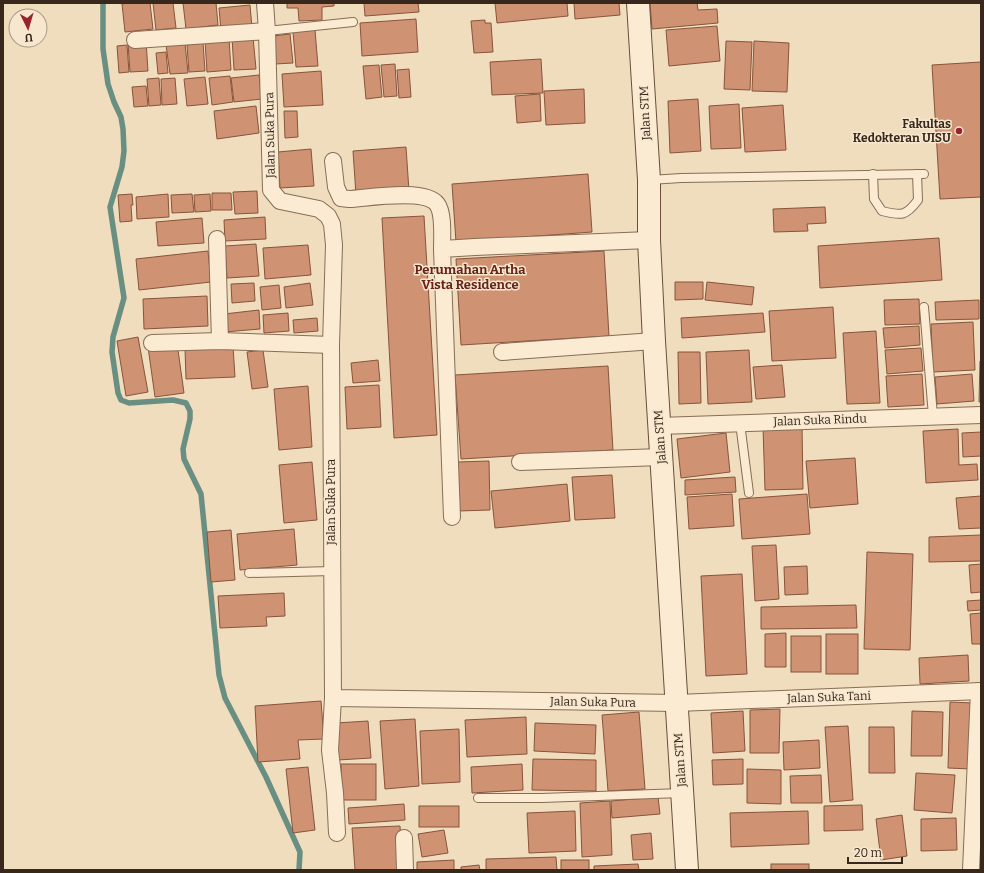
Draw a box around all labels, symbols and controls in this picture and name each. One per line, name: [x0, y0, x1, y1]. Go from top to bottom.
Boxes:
north arrow: [8, 8, 48, 48]
text: U: [24, 31, 33, 44]
street label: Jalan STM: [637, 85, 653, 142]
street label: Jalan Suka Pura: [262, 91, 278, 179]
place label: Fakultas Kedokteran UISU: [853, 117, 951, 145]
marker: Fakultas Kedokteran UISU: [954, 126, 964, 136]
district label: Perumahan Artha Vista Residence: [414, 262, 526, 292]
street label: Jalan STM: [651, 409, 669, 466]
street label: Jalan Suka Rindu: [772, 411, 868, 429]
street label: Jalan Suka Pura: [324, 459, 338, 546]
street label: Jalan Suka Tani: [786, 689, 872, 705]
street label: Jalan Suka Pura: [549, 694, 637, 710]
street label: Jalan STM: [671, 732, 689, 789]
scale bar: [848, 839, 902, 865]
text: 20 m: [854, 846, 883, 860]

